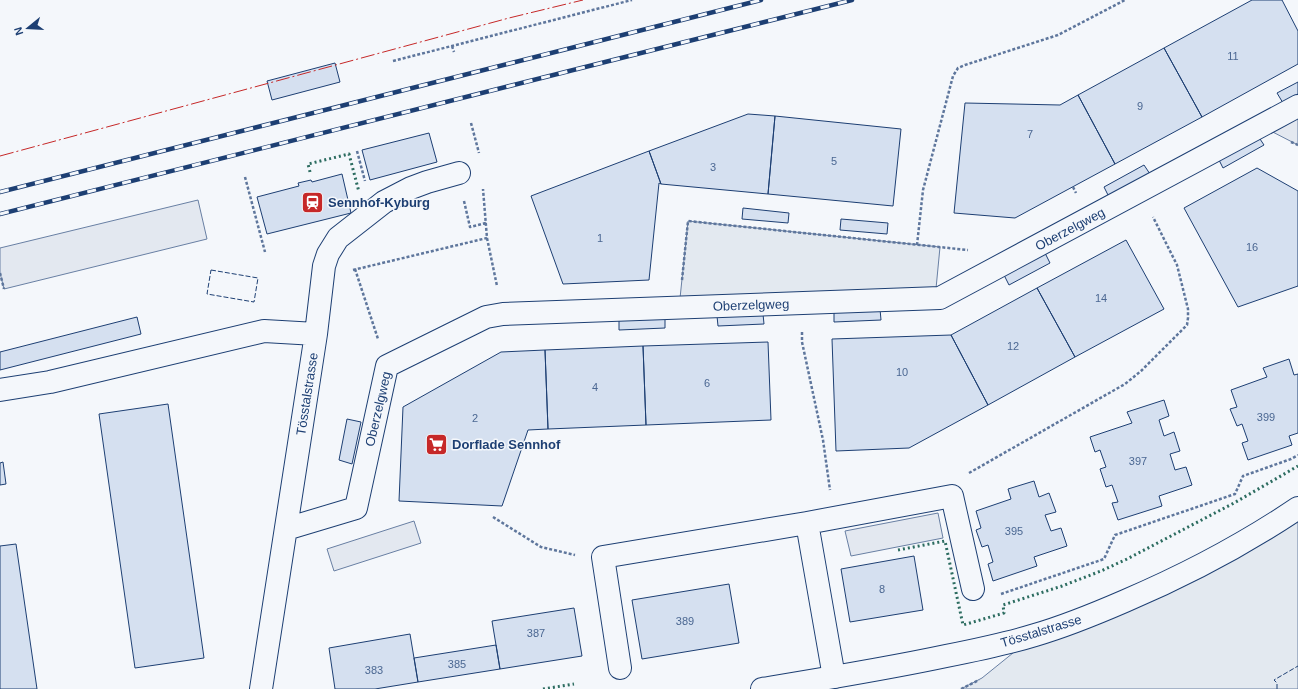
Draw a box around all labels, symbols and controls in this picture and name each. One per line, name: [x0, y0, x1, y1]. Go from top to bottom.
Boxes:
north arrow: [8, 8, 48, 48]
text: N: [12, 25, 25, 37]
house number: 11: [1227, 50, 1239, 62]
house number: 9: [1137, 100, 1143, 112]
house number: 7: [1027, 128, 1033, 140]
house number: 5: [831, 155, 837, 167]
house number: 3: [710, 161, 716, 173]
station icon: Sennhof-Kyburg: [299, 189, 325, 215]
place label: Sennhof-Kyburg: [328, 195, 430, 210]
street label: Oberzelgweg: [1033, 204, 1107, 254]
house number: 1: [597, 232, 603, 244]
house number: 16: [1246, 241, 1258, 253]
house number: 14: [1095, 292, 1107, 304]
street label: Oberzelgweg: [712, 296, 790, 314]
house number: 12: [1007, 340, 1019, 352]
street label: Tösstalstrasse: [293, 351, 321, 437]
house number: 10: [896, 366, 908, 378]
street label: Oberzelgweg: [362, 370, 394, 448]
house number: 6: [704, 377, 710, 389]
house number: 4: [592, 381, 598, 393]
house number: 399: [1257, 411, 1275, 423]
house number: 2: [472, 412, 478, 424]
supermarket icon: Dorflade Sennhof: [423, 431, 449, 457]
place label: Dorflade Sennhof: [452, 437, 561, 452]
house number: 397: [1129, 455, 1147, 467]
house number: 395: [1005, 525, 1023, 537]
house number: 8: [879, 583, 885, 595]
street label: Tösstalstrasse: [999, 612, 1083, 650]
house number: 389: [676, 615, 694, 627]
house number: 387: [527, 627, 545, 639]
house number: 385: [448, 658, 466, 670]
house number: 383: [365, 664, 383, 676]

